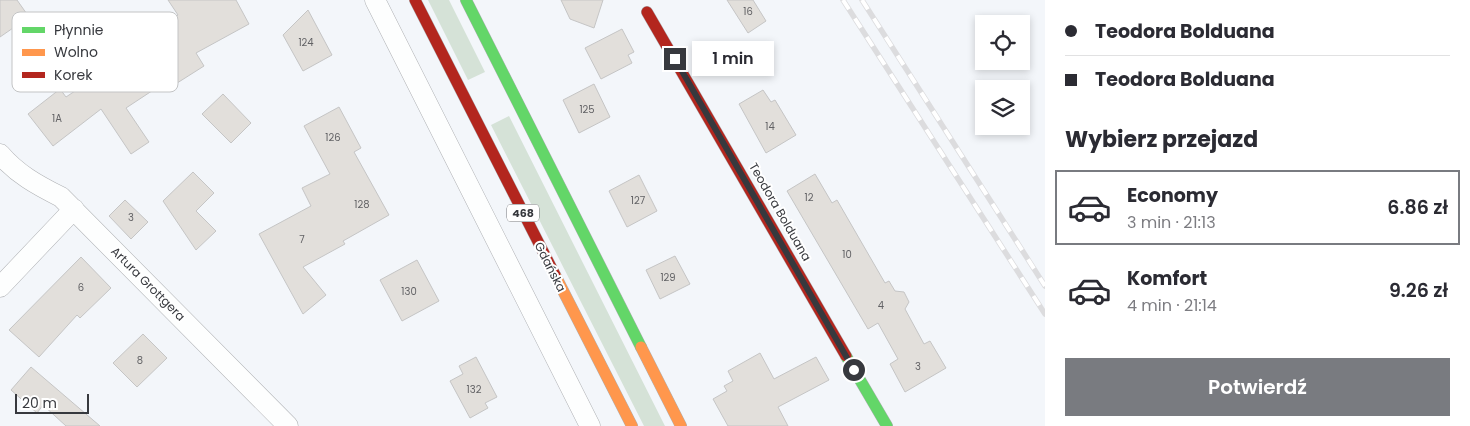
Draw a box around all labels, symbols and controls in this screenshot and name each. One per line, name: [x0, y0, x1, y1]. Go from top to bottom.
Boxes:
house number: 16: [743, 4, 753, 19]
legend: [12, 12, 178, 92]
map controls: [975, 15, 1030, 135]
button: locate: [975, 15, 1030, 70]
text: Teodora Bolduana: [1095, 18, 1275, 45]
text: Płynnie: [54, 20, 104, 40]
house number: 124: [298, 35, 314, 50]
text: Wolno: [54, 42, 98, 62]
callout: 1 min: [692, 42, 775, 76]
text: 1 min: [712, 47, 754, 70]
route end: [664, 48, 686, 70]
text: Korek: [54, 65, 93, 85]
text: Teodora Bolduana: [1095, 66, 1275, 93]
button: layers: [975, 80, 1030, 135]
house number: 125: [579, 102, 595, 117]
house number: 1A: [52, 111, 62, 126]
house number: 14: [765, 119, 775, 134]
text: Wybierz przejazd: [1065, 124, 1258, 155]
house number: 126: [325, 130, 341, 145]
street label: Teodora Bolduana: [745, 159, 816, 264]
text: Economy: [1127, 182, 1218, 209]
icon: car: [1067, 185, 1112, 230]
house number: 12: [805, 190, 814, 205]
house number: 127: [631, 193, 646, 208]
text: 6.86 zł: [1387, 194, 1448, 221]
house number: 128: [354, 197, 370, 212]
road number: 468: [507, 204, 539, 222]
house number: 3: [128, 210, 134, 225]
text: 3 min · 21:13: [1127, 211, 1216, 234]
house number: 7: [299, 232, 305, 247]
street label: Gdańska: [531, 239, 570, 295]
street label: Artura Grottgera: [107, 243, 189, 325]
house number: 10: [842, 247, 852, 262]
text: Komfort: [1127, 265, 1207, 292]
icon: car: [1067, 268, 1112, 313]
house number: 129: [660, 270, 676, 285]
text: 9.26 zł: [1389, 277, 1448, 304]
house number: 6: [78, 280, 84, 295]
house number: 130: [401, 284, 417, 299]
text: 4 min · 21:14: [1127, 294, 1217, 317]
house number: 4: [878, 298, 884, 313]
house number: 8: [137, 353, 143, 368]
button: Potwierdź: [1065, 358, 1450, 416]
route start: [843, 359, 865, 381]
house number: 3: [915, 359, 921, 374]
house number: 132: [467, 382, 482, 397]
scale bar: [15, 391, 89, 414]
text: 20 m: [22, 393, 57, 413]

